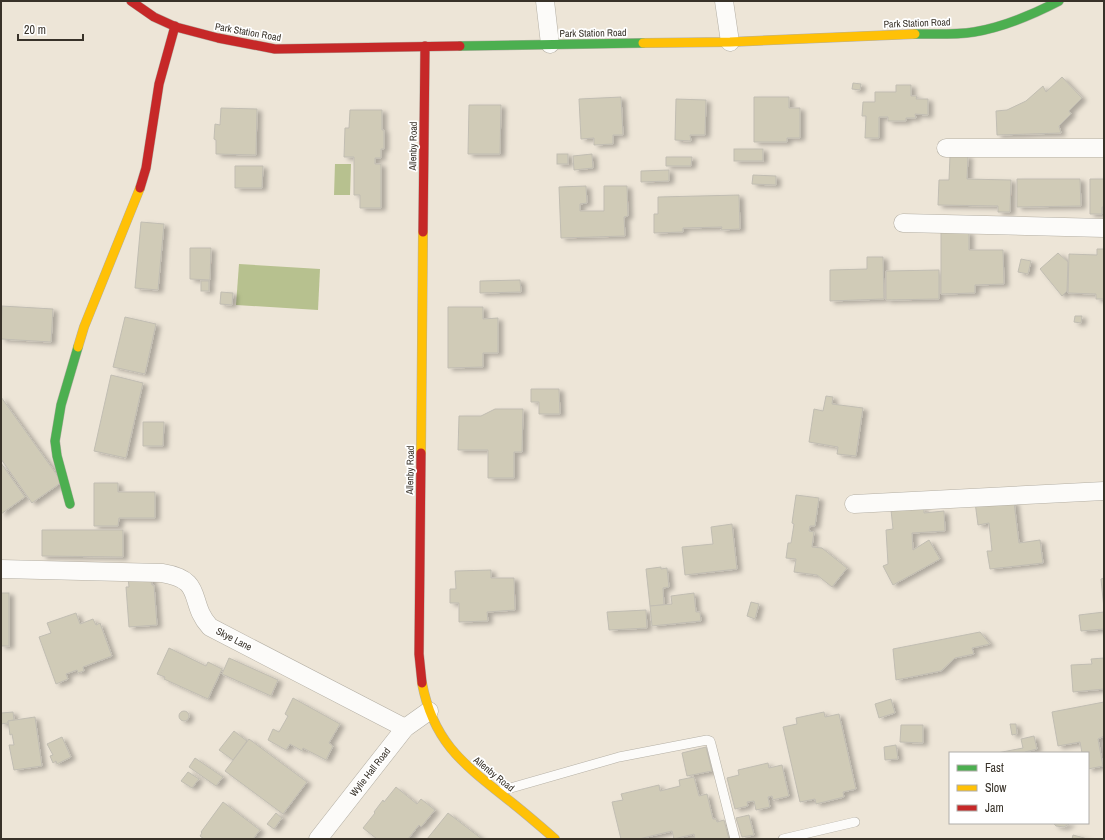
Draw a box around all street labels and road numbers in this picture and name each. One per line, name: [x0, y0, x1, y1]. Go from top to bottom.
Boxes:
street label: Park Station Road: [883, 15, 951, 31]
street label: Park Station Road: [214, 20, 282, 44]
street label: Park Station Road: [559, 26, 627, 40]
street label: Allenby Road: [406, 121, 420, 172]
street label: Allenby Road: [403, 445, 417, 496]
street label: Skye Lane: [214, 624, 255, 654]
street label: Wylie Hall Road: [347, 745, 393, 799]
street label: Allenby Road: [470, 753, 517, 794]

